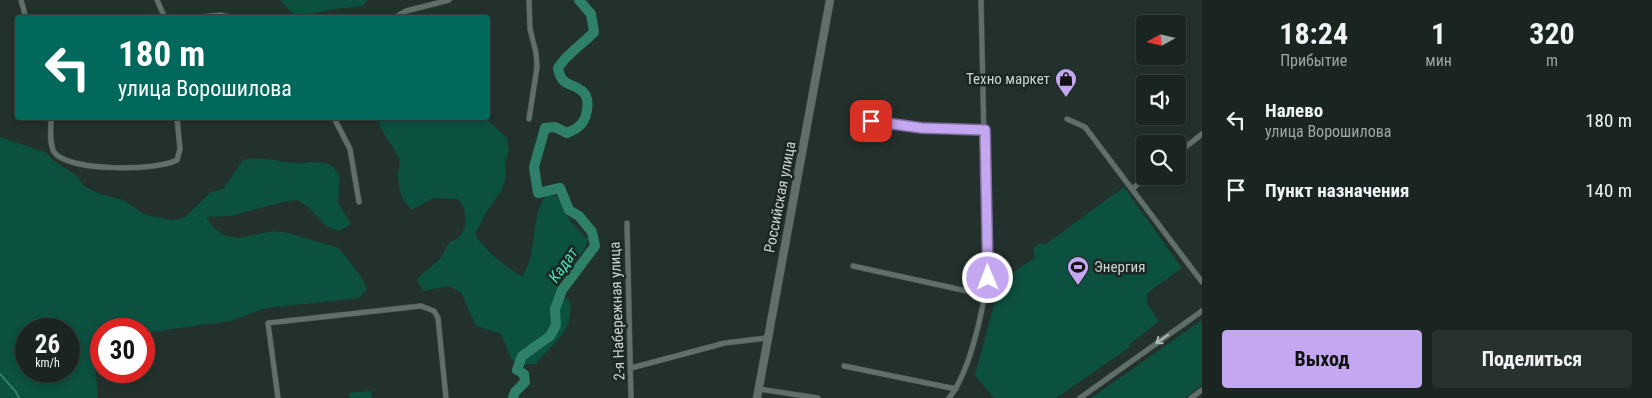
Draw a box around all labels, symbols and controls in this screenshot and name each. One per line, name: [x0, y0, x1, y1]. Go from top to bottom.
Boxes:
north arrow: [1136, 15, 1186, 65]
map controls: [1136, 15, 1186, 185]
text: 18:24: [1279, 16, 1348, 51]
text: 1: [1431, 16, 1446, 51]
text: 320: [1529, 16, 1575, 51]
text: 180 m: [118, 34, 205, 75]
icon: left: [35, 35, 100, 100]
text: Прибытие: [1280, 51, 1347, 70]
text: мин: [1425, 51, 1452, 70]
text: m: [1546, 51, 1558, 70]
shop icon: Техно маркет: [1054, 67, 1078, 98]
place label: Техно маркет: [966, 70, 1050, 88]
button: sound: [1136, 75, 1186, 125]
text: улица Ворошилова: [118, 76, 292, 101]
text: Налево: [1265, 99, 1323, 122]
pin: [850, 100, 892, 142]
icon: left: [1222, 106, 1250, 134]
icon: arrive: [857, 107, 885, 135]
text: 180 m: [1585, 109, 1632, 132]
text: улица Ворошилова: [1265, 122, 1391, 141]
button: search: [1136, 135, 1186, 185]
street label: Российская улица: [760, 140, 800, 254]
icon: arrive: [1222, 176, 1250, 204]
text: Пункт назначения: [1265, 179, 1409, 202]
text: 140 m: [1585, 179, 1632, 202]
street label: 2-я Набережная улица: [606, 241, 628, 381]
water label: Кадат: [544, 244, 582, 286]
position arrow: [961, 251, 1013, 303]
sports icon: Энергия: [1066, 255, 1090, 286]
place label: Энергия: [1094, 258, 1145, 276]
speed limit sign: 30: [90, 318, 155, 383]
text: 26: [35, 330, 60, 359]
button: Выход: [1222, 330, 1422, 388]
button: Поделиться: [1432, 330, 1632, 388]
one-way arrow: [1155, 334, 1169, 344]
text: km/h: [35, 356, 60, 370]

